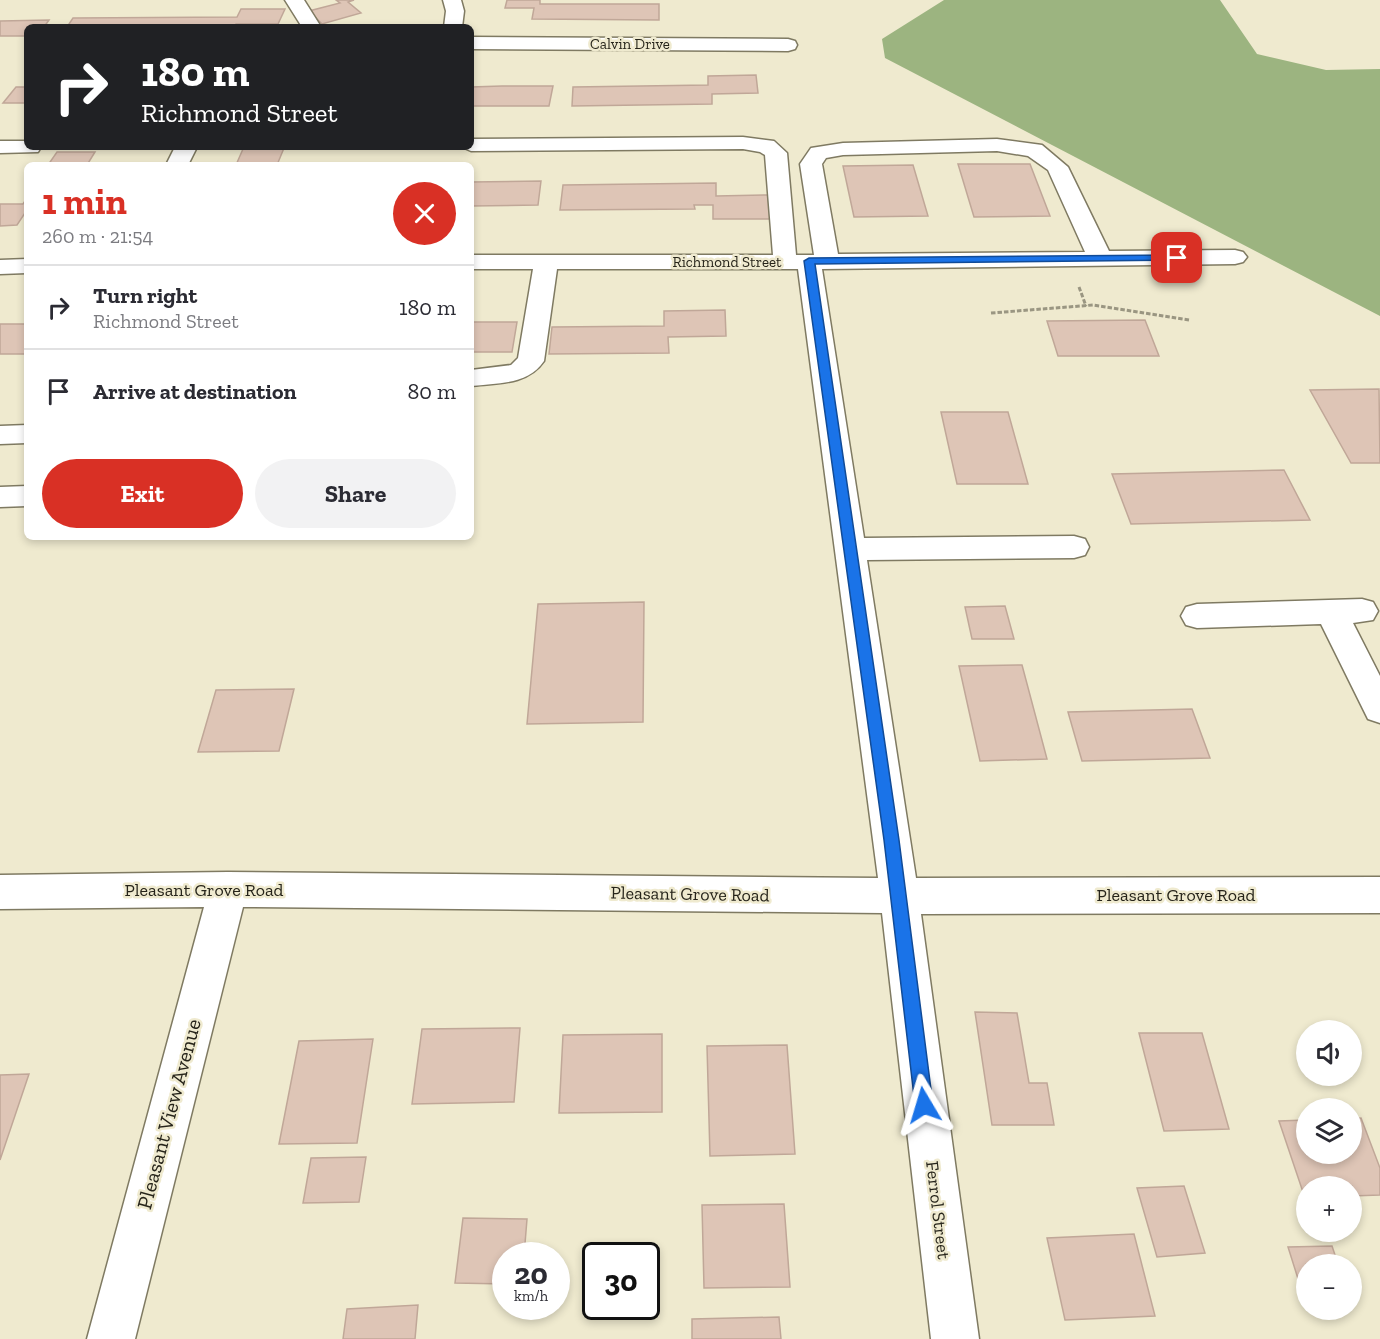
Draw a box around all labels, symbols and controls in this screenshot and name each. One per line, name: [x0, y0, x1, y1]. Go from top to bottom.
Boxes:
street label: Calvin Drive: [590, 35, 670, 53]
text: 180 m: [141, 46, 249, 97]
icon: right: [42, 48, 120, 126]
text: Richmond Street: [141, 97, 338, 129]
text: 1 min: [42, 180, 127, 223]
button: close: [393, 182, 456, 245]
text: 260 m · 21:54: [42, 224, 153, 248]
pin: [1151, 232, 1202, 283]
icon: arrive: [1160, 241, 1193, 274]
street label: Richmond Street: [672, 253, 782, 271]
text: Turn right: [93, 282, 197, 309]
icon: right: [42, 291, 75, 324]
text: 180 m: [399, 294, 456, 321]
text: Richmond Street: [93, 309, 239, 333]
icon: arrive: [42, 375, 75, 408]
text: Arrive at destination: [93, 378, 296, 405]
text: 80 m: [408, 378, 456, 405]
button: Exit: [42, 459, 243, 528]
button: Share: [255, 459, 456, 528]
street label: Pleasant Grove Road: [125, 879, 284, 901]
street label: Pleasant Grove Road: [610, 882, 770, 906]
street label: Pleasant Grove Road: [1097, 884, 1256, 906]
street label: Pleasant View Avenue: [131, 1016, 206, 1212]
map controls: [1296, 1020, 1362, 1320]
button: sound: [1296, 1020, 1362, 1086]
position arrow: [892, 1073, 956, 1137]
button: layers: [1296, 1098, 1362, 1164]
street label: Ferrol Street: [921, 1160, 955, 1261]
button: +: [1296, 1176, 1362, 1242]
speed limit sign: 30: [582, 1242, 660, 1320]
button: −: [1296, 1254, 1362, 1320]
text: 20: [514, 1256, 548, 1292]
text: km/h: [514, 1287, 548, 1305]

